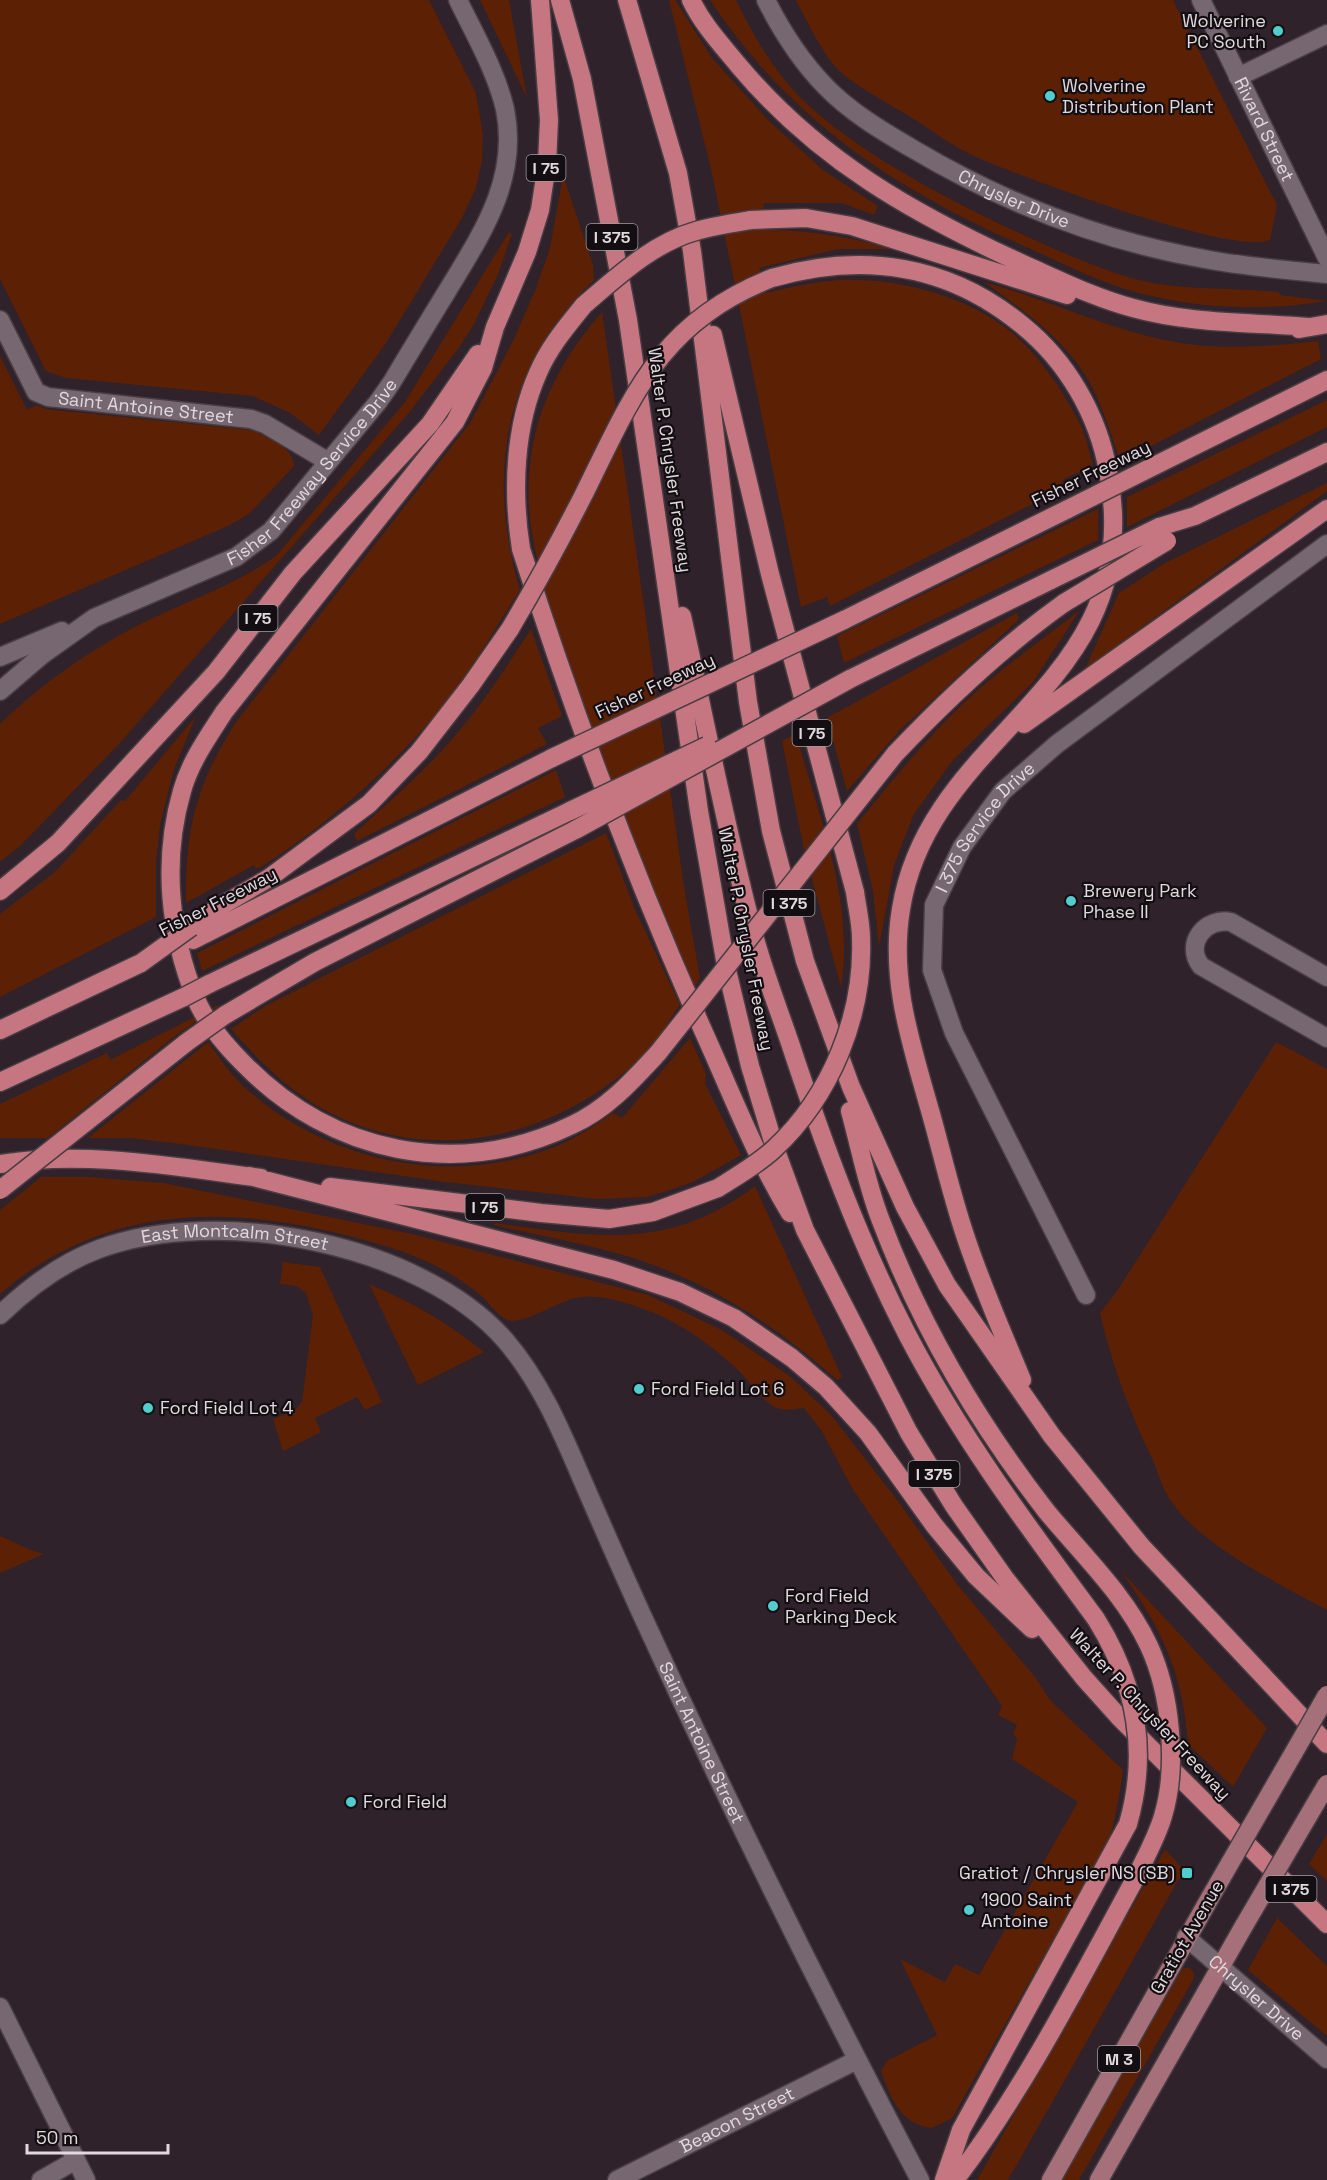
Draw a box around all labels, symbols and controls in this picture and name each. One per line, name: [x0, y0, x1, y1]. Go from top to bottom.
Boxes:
place label: Wolverine PC South: [1182, 9, 1266, 53]
marker: Wolverine PC South: [1271, 24, 1285, 38]
street label: Rivard Street: [1229, 73, 1300, 185]
place label: Wolverine Distribution Plant: [1062, 74, 1214, 118]
marker: Wolverine Distribution Plant: [1043, 89, 1057, 103]
road number: I 75: [526, 155, 566, 181]
street label: Chrysler Drive: [954, 164, 1073, 233]
road number: I 375: [586, 224, 638, 250]
street label: Walter P. Chrysler Freeway: [643, 346, 698, 574]
street label: Fisher Freeway Service Drive: [223, 374, 402, 571]
street label: Saint Antoine Street: [57, 386, 235, 428]
street label: Fisher Freeway: [1028, 435, 1154, 512]
road number: I 75: [238, 605, 278, 631]
street label: Fisher Freeway: [591, 648, 718, 723]
road number: I 75: [792, 720, 832, 746]
street label: I 375 Service Drive: [930, 757, 1039, 896]
street label: Walter P. Chrysler Freeway: [714, 825, 779, 1052]
street label: Fisher Freeway: [155, 862, 281, 941]
place label: Brewery Park Phase II: [1083, 879, 1197, 923]
road number: I 375: [764, 890, 814, 916]
marker: Brewery Park Phase II: [1064, 894, 1078, 908]
road number: I 75: [466, 1194, 504, 1220]
street label: East Montcalm Street: [139, 1219, 331, 1255]
place label: Ford Field Lot 6: [651, 1377, 784, 1400]
marker: Ford Field Lot 6: [632, 1382, 646, 1396]
place label: Ford Field Lot 4: [160, 1396, 294, 1419]
marker: Ford Field Lot 4: [141, 1401, 155, 1415]
road number: I 375: [908, 1461, 960, 1487]
place label: Ford Field Parking Deck: [785, 1584, 897, 1628]
marker: Ford Field Parking Deck: [766, 1599, 780, 1613]
street label: Walter P. Chrysler Freeway: [1065, 1623, 1236, 1804]
street label: Saint Antoine Street: [654, 1658, 750, 1827]
place label: Ford Field: [363, 1790, 447, 1813]
marker: Ford Field: [344, 1795, 358, 1809]
place label: Gratiot / Chrysler NS (SB): [959, 1861, 1175, 1884]
marker: Gratiot / Chrysler NS (SB): [1180, 1866, 1194, 1880]
street label: Gratiot Avenue: [1145, 1876, 1228, 1998]
road number: I 375: [1266, 1876, 1316, 1902]
place label: 1900 Saint Antoine: [981, 1888, 1072, 1932]
marker: 1900 Saint Antoine: [962, 1903, 976, 1917]
street label: Chrysler Drive: [1204, 1950, 1309, 2045]
road number: M 3: [1098, 2046, 1140, 2072]
street label: Beacon Street: [675, 2081, 798, 2158]
scale bar: [27, 2117, 168, 2155]
text: 50 m: [36, 2126, 78, 2149]

